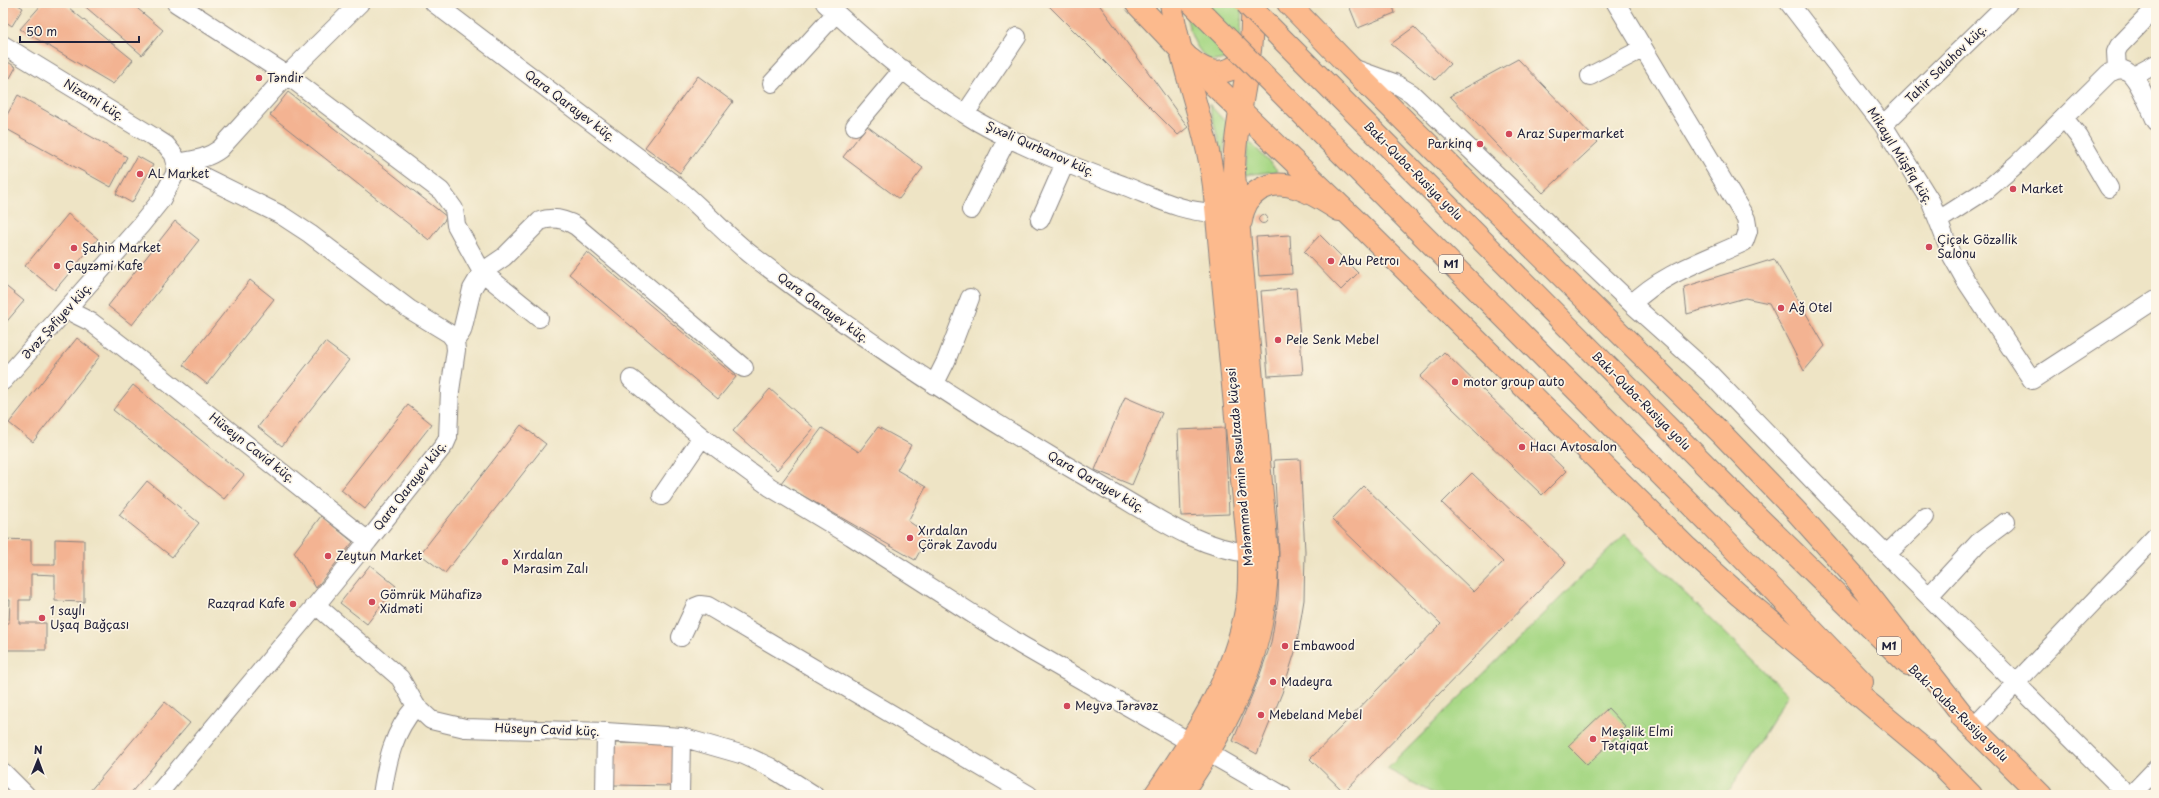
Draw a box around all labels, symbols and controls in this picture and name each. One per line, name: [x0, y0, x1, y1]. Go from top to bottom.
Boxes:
scale bar: [20, 18, 139, 44]
street label: Tahir Salahov küç.: [1901, 20, 1990, 107]
text: 50 m: [26, 22, 57, 40]
street label: Qara Qarayev küç.: [521, 65, 620, 145]
place label: Təndir: [267, 68, 304, 86]
marker: Təndir: [254, 73, 264, 83]
street label: Nizami küç.: [61, 74, 128, 124]
street label: Mikayıl Müşfiq küç.: [1864, 103, 1938, 208]
street label: Şıxəli Qurbanov küç.: [983, 116, 1098, 180]
street label: Bakı-Quba-Rusiya yolu: [1360, 117, 1467, 224]
place label: Araz Supermarket: [1517, 124, 1624, 142]
marker: Araz Supermarket: [1504, 129, 1514, 139]
place label: Parkinq: [1428, 134, 1472, 152]
marker: Parkinq: [1475, 139, 1485, 149]
place label: AL Market: [148, 164, 209, 182]
marker: AL Market: [135, 169, 145, 179]
place label: Market: [2021, 179, 2063, 197]
marker: Market: [2008, 184, 2018, 194]
place label: Çiçək Gözəllik Salonu: [1937, 230, 2018, 262]
place label: Şahin Market: [82, 238, 161, 256]
marker: Çiçək Gözəllik Salonu: [1924, 242, 1934, 252]
marker: Şahin Market: [69, 243, 79, 253]
place label: Abu Petroı: [1339, 251, 1399, 269]
road number: M1: [1439, 255, 1463, 273]
place label: Çayzəmi Kafe: [65, 256, 143, 274]
marker: Abu Petroı: [1326, 256, 1336, 266]
marker: Çayzəmi Kafe: [52, 261, 62, 271]
street label: Qara Qarayev küç.: [774, 268, 873, 347]
street label: Əvəz Şəfiyev küç.: [17, 278, 95, 362]
place label: Ağ Otel: [1789, 298, 1832, 316]
marker: Ağ Otel: [1776, 303, 1786, 313]
place label: Pele Senk Mebel: [1286, 330, 1379, 348]
marker: Pele Senk Mebel: [1273, 335, 1283, 345]
street label: Bakı-Quba-Rusiya yolu: [1588, 347, 1695, 454]
street label: Məhəmməd Əmin Rəsulzadə küçəsi: [1221, 367, 1257, 567]
place label: motor group auto: [1463, 372, 1565, 390]
marker: motor group auto: [1450, 377, 1460, 387]
street label: Hüseyn Cavid küç.: [206, 408, 300, 487]
street label: Qara Qarayev küç.: [368, 437, 450, 534]
place label: Hacı Avtosalon: [1530, 437, 1617, 455]
marker: Hacı Avtosalon: [1517, 442, 1527, 452]
street label: Qara Qarayev küç.: [1045, 446, 1148, 516]
place label: Xırdalan Çörək Zavodu: [918, 521, 997, 553]
marker: Xırdalan Çörək Zavodu: [905, 533, 915, 543]
place label: Xırdalan Mərasim Zalı: [513, 545, 588, 577]
place label: Zeytun Market: [336, 546, 422, 564]
marker: Zeytun Market: [323, 551, 333, 561]
marker: Xırdalan Mərasim Zalı: [500, 557, 510, 567]
place label: Gömrük Mühafizə Xidməti: [380, 585, 482, 617]
place label: Razqrad Kafe: [207, 594, 285, 612]
marker: Gömrük Mühafizə Xidməti: [367, 597, 377, 607]
marker: Razqrad Kafe: [288, 599, 298, 609]
place label: 1 saylı Uşaq Bağçası: [50, 601, 129, 633]
marker: 1 saylı Uşaq Bağçası: [37, 613, 47, 623]
place label: Embawood: [1293, 636, 1355, 654]
road number: M1: [1877, 637, 1901, 655]
marker: Embawood: [1280, 641, 1290, 651]
street label: Bakı-Quba-Rusiya yolu: [1904, 659, 2013, 765]
place label: Madeyra: [1281, 672, 1333, 690]
marker: Madeyra: [1268, 677, 1278, 687]
place label: Meyvə Tərəvəz: [1075, 696, 1158, 714]
marker: Meyvə Tərəvəz: [1062, 701, 1072, 711]
place label: Mebeland Mebel: [1269, 705, 1362, 723]
marker: Mebeland Mebel: [1256, 710, 1266, 720]
street label: Hüseyn Cavid küç.: [494, 718, 600, 740]
place label: Meşəlik Elmi Tətqiqat: [1601, 722, 1673, 754]
marker: Meşəlik Elmi Tətqiqat: [1588, 734, 1598, 744]
north arrow: [18, 740, 58, 780]
text: N: [34, 741, 43, 758]

